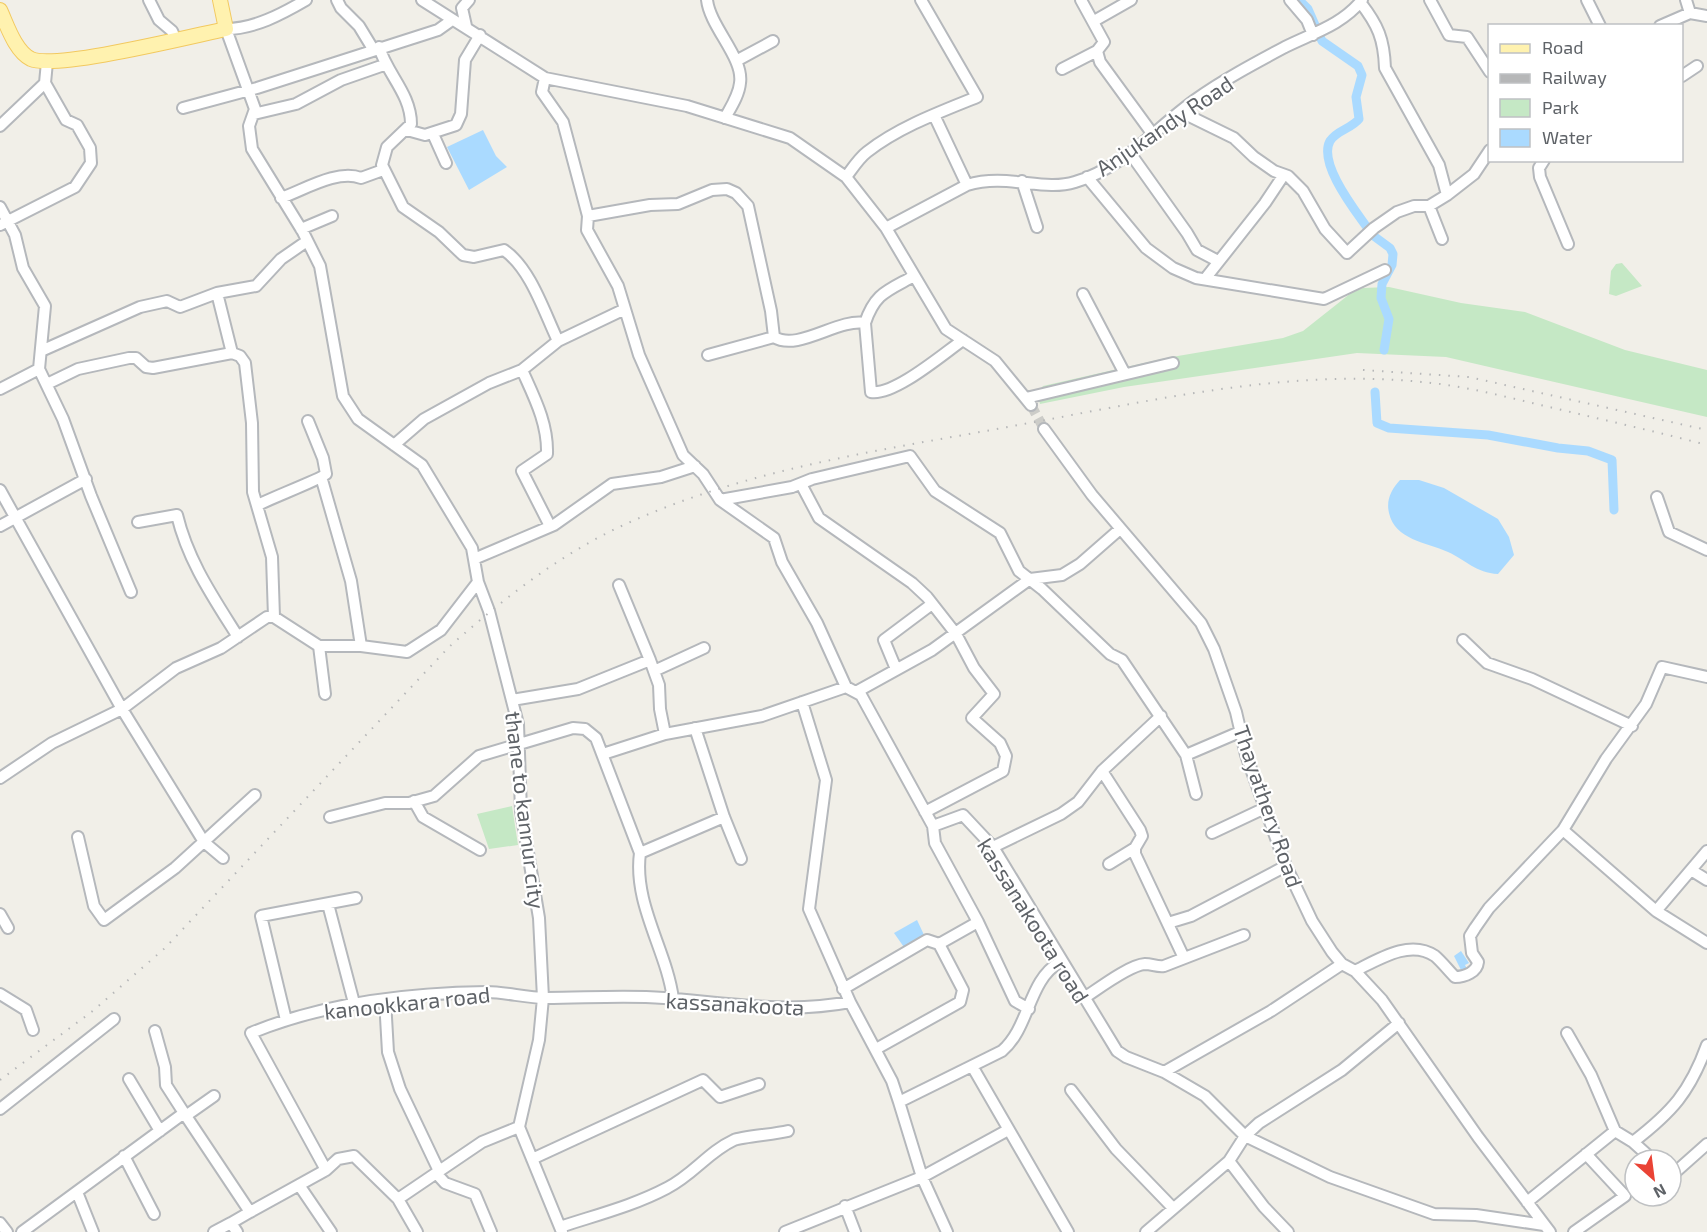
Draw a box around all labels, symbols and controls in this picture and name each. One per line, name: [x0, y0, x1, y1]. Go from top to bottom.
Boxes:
legend: [1488, 24, 1683, 162]
text: Road: [1542, 36, 1583, 58]
text: Railway: [1542, 66, 1607, 88]
street label: Anjukandy Road: [1090, 70, 1238, 181]
text: Park: [1542, 96, 1579, 118]
text: Water: [1542, 126, 1592, 148]
street label: thane to kannur city: [501, 710, 551, 911]
street label: Thayathery Road: [1229, 722, 1309, 890]
street label: kassanakoota road: [973, 833, 1095, 1007]
street label: kanookkara road: [323, 980, 491, 1024]
street label: kassanakoota: [665, 986, 805, 1020]
north arrow: [1623, 1148, 1683, 1208]
text: N: [1651, 1181, 1670, 1203]

